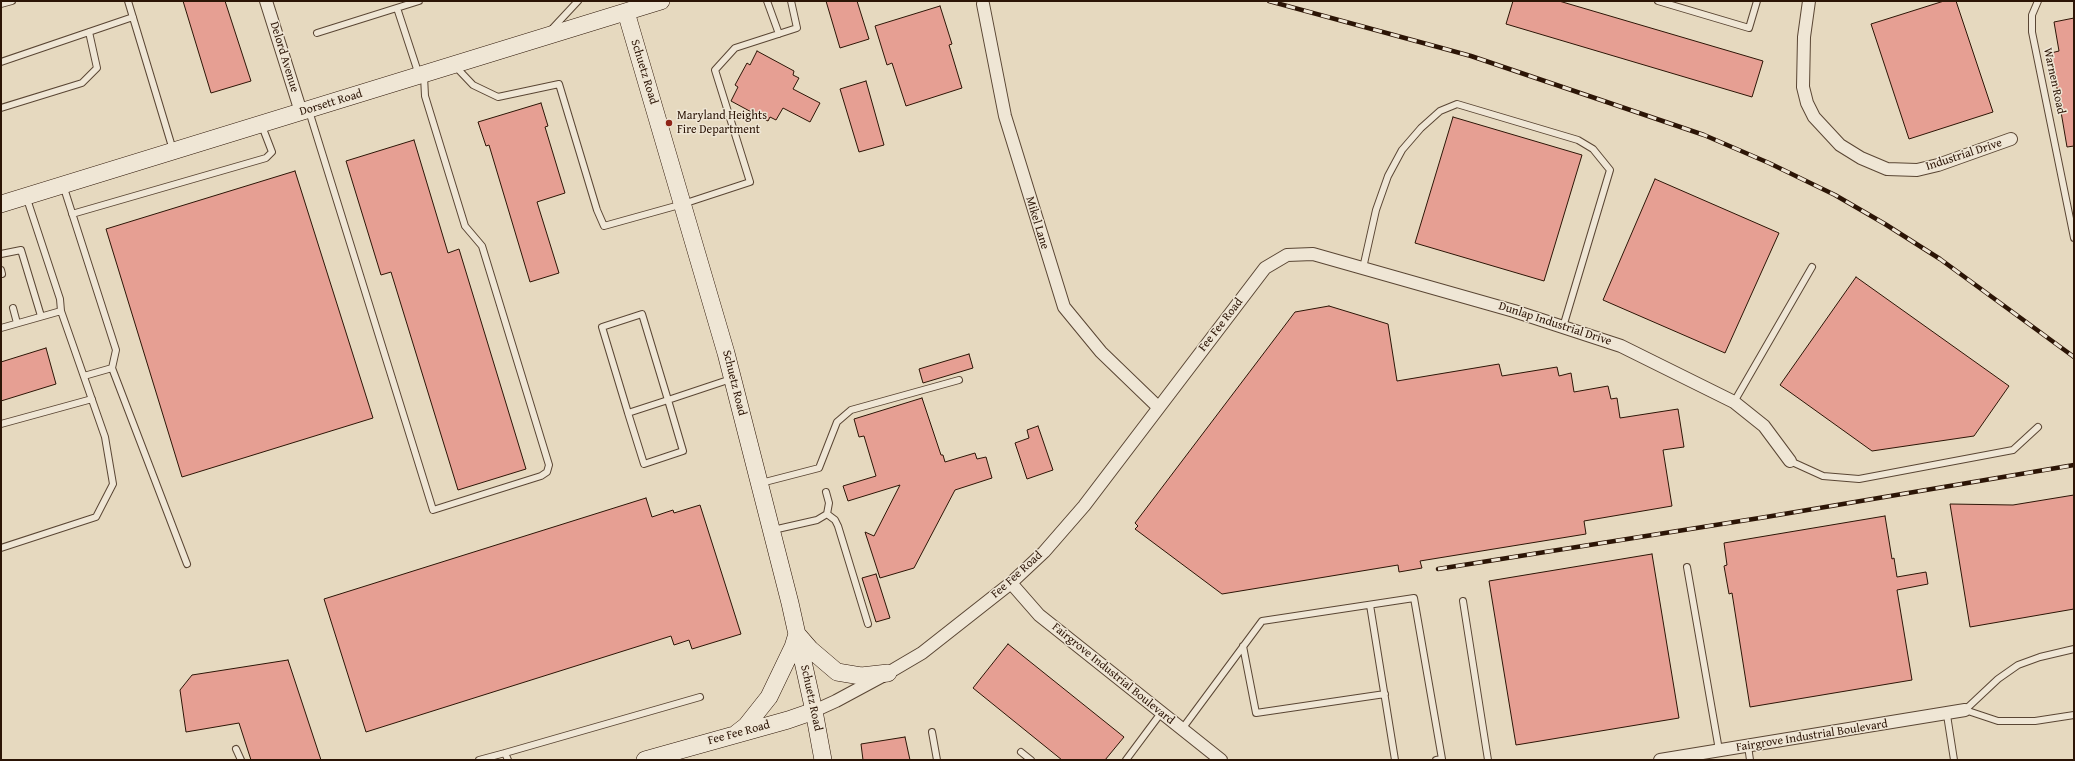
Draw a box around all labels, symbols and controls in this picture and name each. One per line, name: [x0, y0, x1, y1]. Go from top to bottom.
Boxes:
street label: Delord Avenue: [266, 20, 302, 94]
street label: Schuetz Road: [627, 38, 661, 106]
street label: Warnen Road: [2040, 47, 2068, 115]
street label: Dorsett Road: [298, 87, 364, 119]
place label: Maryland Heights Fire Department: [677, 109, 767, 137]
marker: Maryland Heights Fire Department: [664, 118, 674, 128]
street label: Industrial Drive: [1924, 136, 2004, 174]
street label: Mikel Lane: [1022, 195, 1052, 251]
street label: Fee Fee Road: [1196, 295, 1246, 355]
street label: Dunlap Industrial Drive: [1497, 299, 1613, 349]
street label: Schuetz Road: [719, 349, 749, 417]
street label: Fee Fee Road: [989, 548, 1045, 602]
street label: Fairgrove Industrial Boulevard: [1049, 620, 1177, 728]
street label: Schuetz Road: [797, 664, 825, 732]
street label: Fairgrove Industrial Boulevard: [1735, 717, 1889, 755]
street label: Fee Fee Road: [706, 718, 772, 748]

